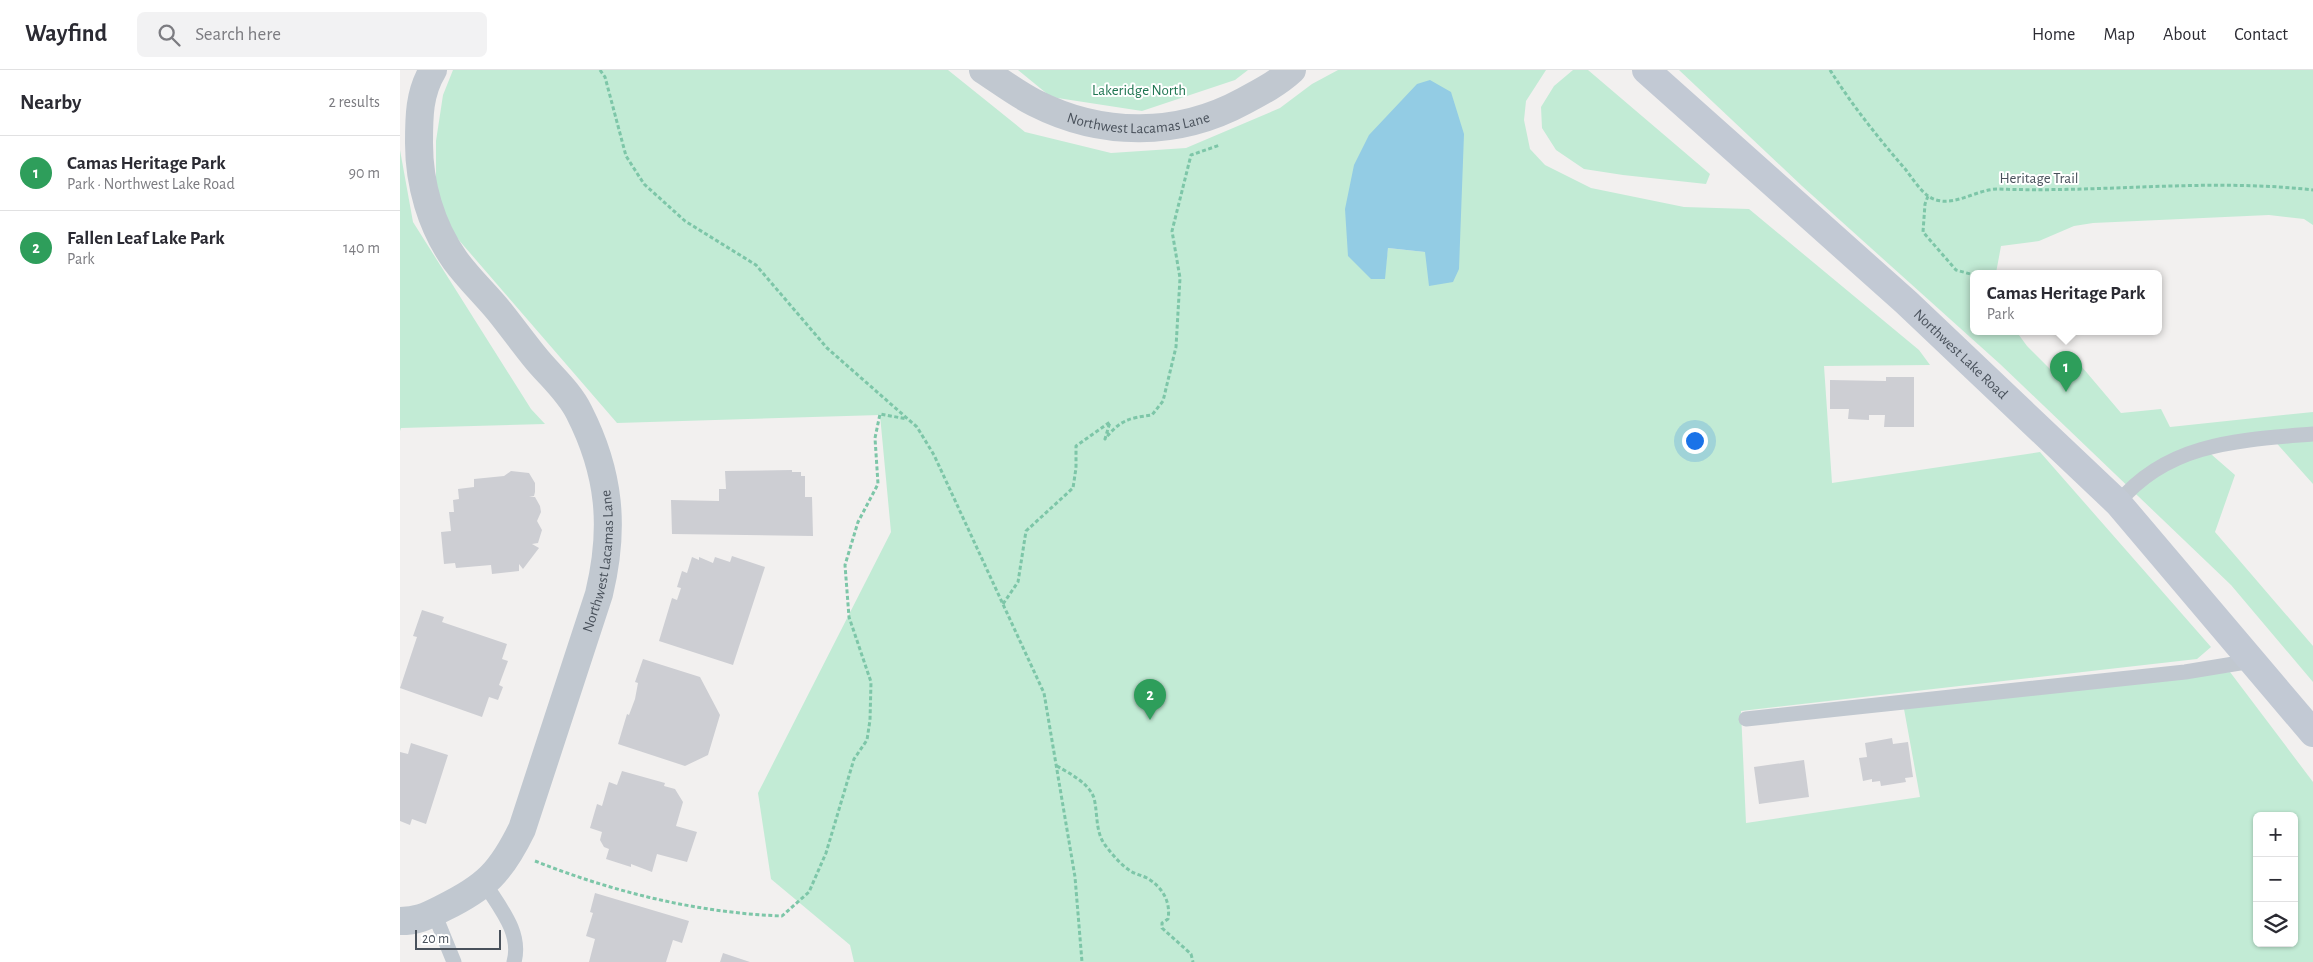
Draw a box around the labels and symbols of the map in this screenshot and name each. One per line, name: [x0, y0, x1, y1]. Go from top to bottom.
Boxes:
park label: Lakeridge North: [1092, 83, 1186, 98]
street label: Northwest Lacamas Lane: [1065, 109, 1212, 136]
street label: Heritage Trail: [1999, 171, 2079, 186]
street label: Northwest Lake Road: [1911, 306, 2011, 402]
pin: 1: [2050, 351, 2082, 392]
your location: [1682, 428, 1708, 454]
street label: Northwest Lacamas Lane: [580, 489, 615, 634]
pin: 2: [1134, 679, 1166, 720]
scale bar: [415, 927, 501, 950]

